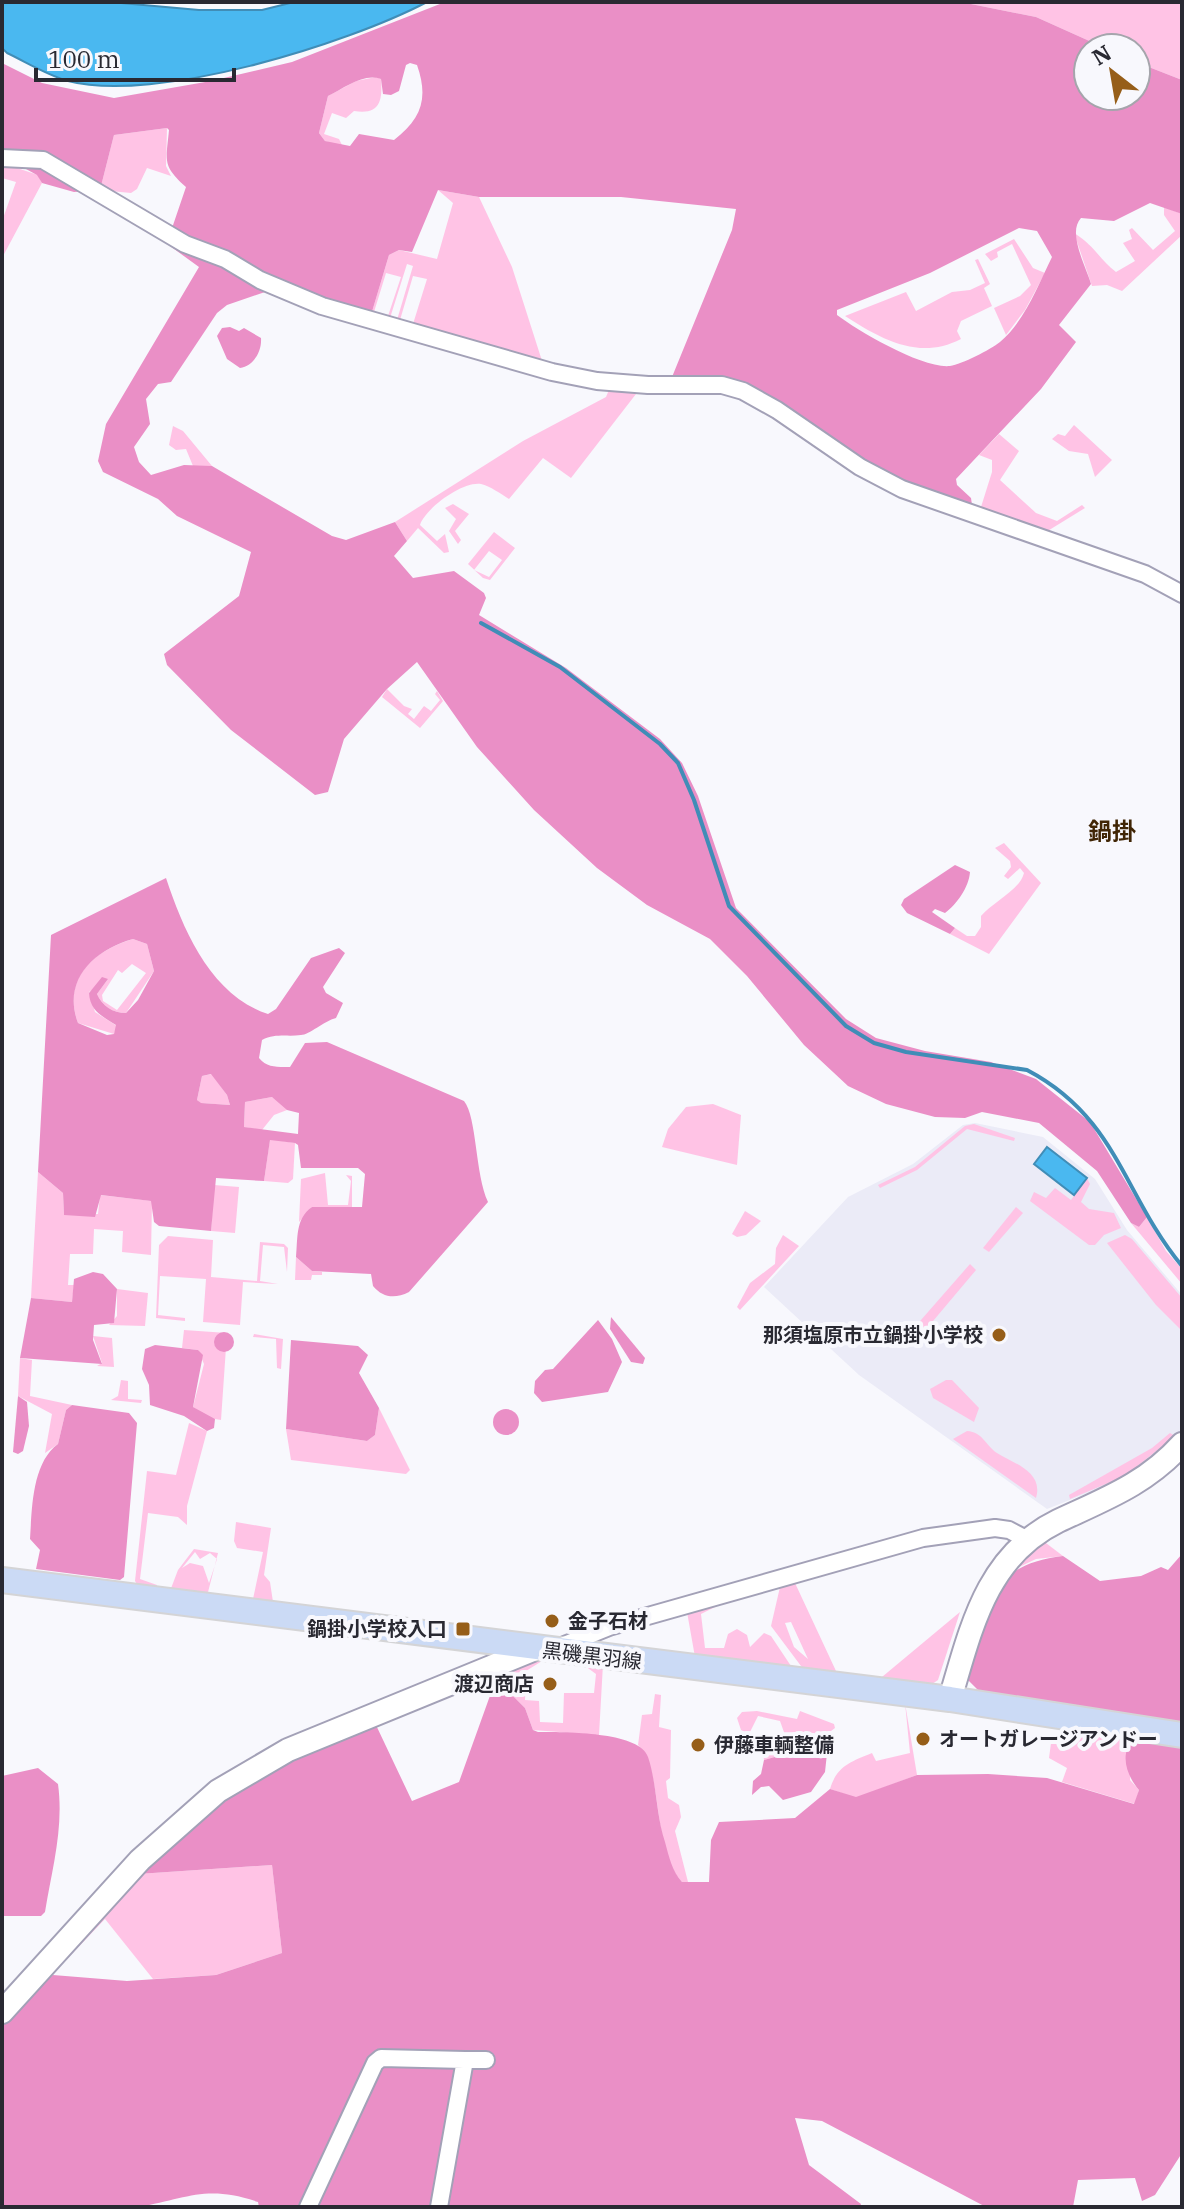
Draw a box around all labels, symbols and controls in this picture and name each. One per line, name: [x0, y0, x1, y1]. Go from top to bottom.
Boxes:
scale bar: [36, 32, 234, 82]
north arrow: [1072, 32, 1152, 112]
text: N: [1087, 38, 1116, 71]
text: 100 m: [48, 43, 120, 75]
district label: 鍋掛: [1088, 815, 1136, 847]
place label: 那須塩原市立鍋掛小学校: [763, 1321, 983, 1348]
marker: 那須塩原市立鍋掛小学校: [990, 1326, 1008, 1344]
place label: 金子石材: [568, 1607, 648, 1634]
marker: 金子石材: [543, 1612, 561, 1630]
place label: 鍋掛小学校入口: [307, 1615, 447, 1642]
marker: 鍋掛小学校入口: [454, 1620, 472, 1638]
street label: 黒磯黒羽線: [541, 1636, 643, 1675]
place label: 渡辺商店: [454, 1670, 534, 1697]
marker: 渡辺商店: [541, 1675, 559, 1693]
place label: オートガレージアンドー: [939, 1725, 1158, 1752]
marker: オートガレージアンドー: [914, 1730, 932, 1748]
place label: 伊藤車輌整備: [714, 1731, 834, 1758]
marker: 伊藤車輌整備: [689, 1736, 707, 1754]

